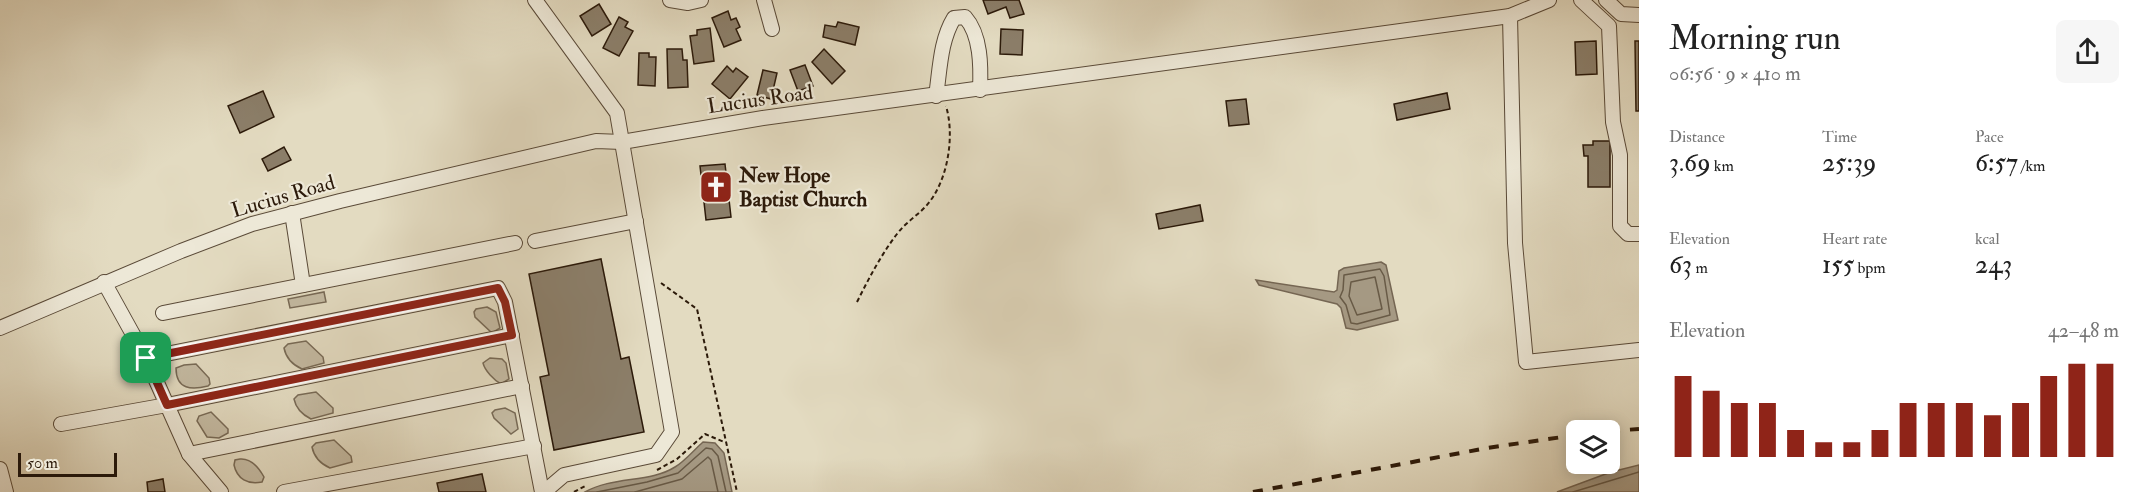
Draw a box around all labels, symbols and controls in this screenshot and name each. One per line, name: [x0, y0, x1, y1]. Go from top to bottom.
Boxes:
text: Morning run: [1669, 18, 1841, 59]
button: share: [2056, 20, 2119, 83]
text: 06:56 · 9 × 410 m: [1669, 61, 1801, 86]
street label: Lucius Road: [705, 79, 815, 120]
text: Distance: [1669, 127, 1725, 147]
text: Time: [1822, 127, 1857, 147]
text: Pace: [1975, 127, 2004, 147]
text: 3.69: [1669, 147, 1710, 179]
text: 25:39: [1822, 147, 1876, 179]
text: 6:57: [1975, 147, 2018, 179]
text: km: [1710, 156, 1734, 176]
text: /km: [2018, 156, 2045, 176]
place label: New Hope Baptist Church: [738, 162, 867, 213]
street label: Lucius Road: [228, 169, 339, 224]
church icon: New Hope Baptist Church: [698, 169, 734, 205]
text: Elevation: [1669, 229, 1730, 249]
text: Heart rate: [1822, 229, 1887, 249]
text: kcal: [1975, 229, 2000, 249]
text: 63: [1669, 249, 1692, 281]
text: 155: [1822, 249, 1854, 281]
text: 243: [1975, 249, 2012, 281]
text: m: [1692, 258, 1708, 278]
text: bpm: [1854, 258, 1886, 278]
text: Elevation: [1669, 318, 1745, 343]
text: 42–48 m: [2048, 318, 2119, 343]
pin: [120, 332, 171, 383]
icon: arrive: [129, 341, 162, 374]
map controls: [1566, 420, 1620, 474]
button: layers: [1566, 420, 1620, 474]
scale bar: [18, 450, 117, 478]
text: 50 m: [27, 453, 58, 473]

